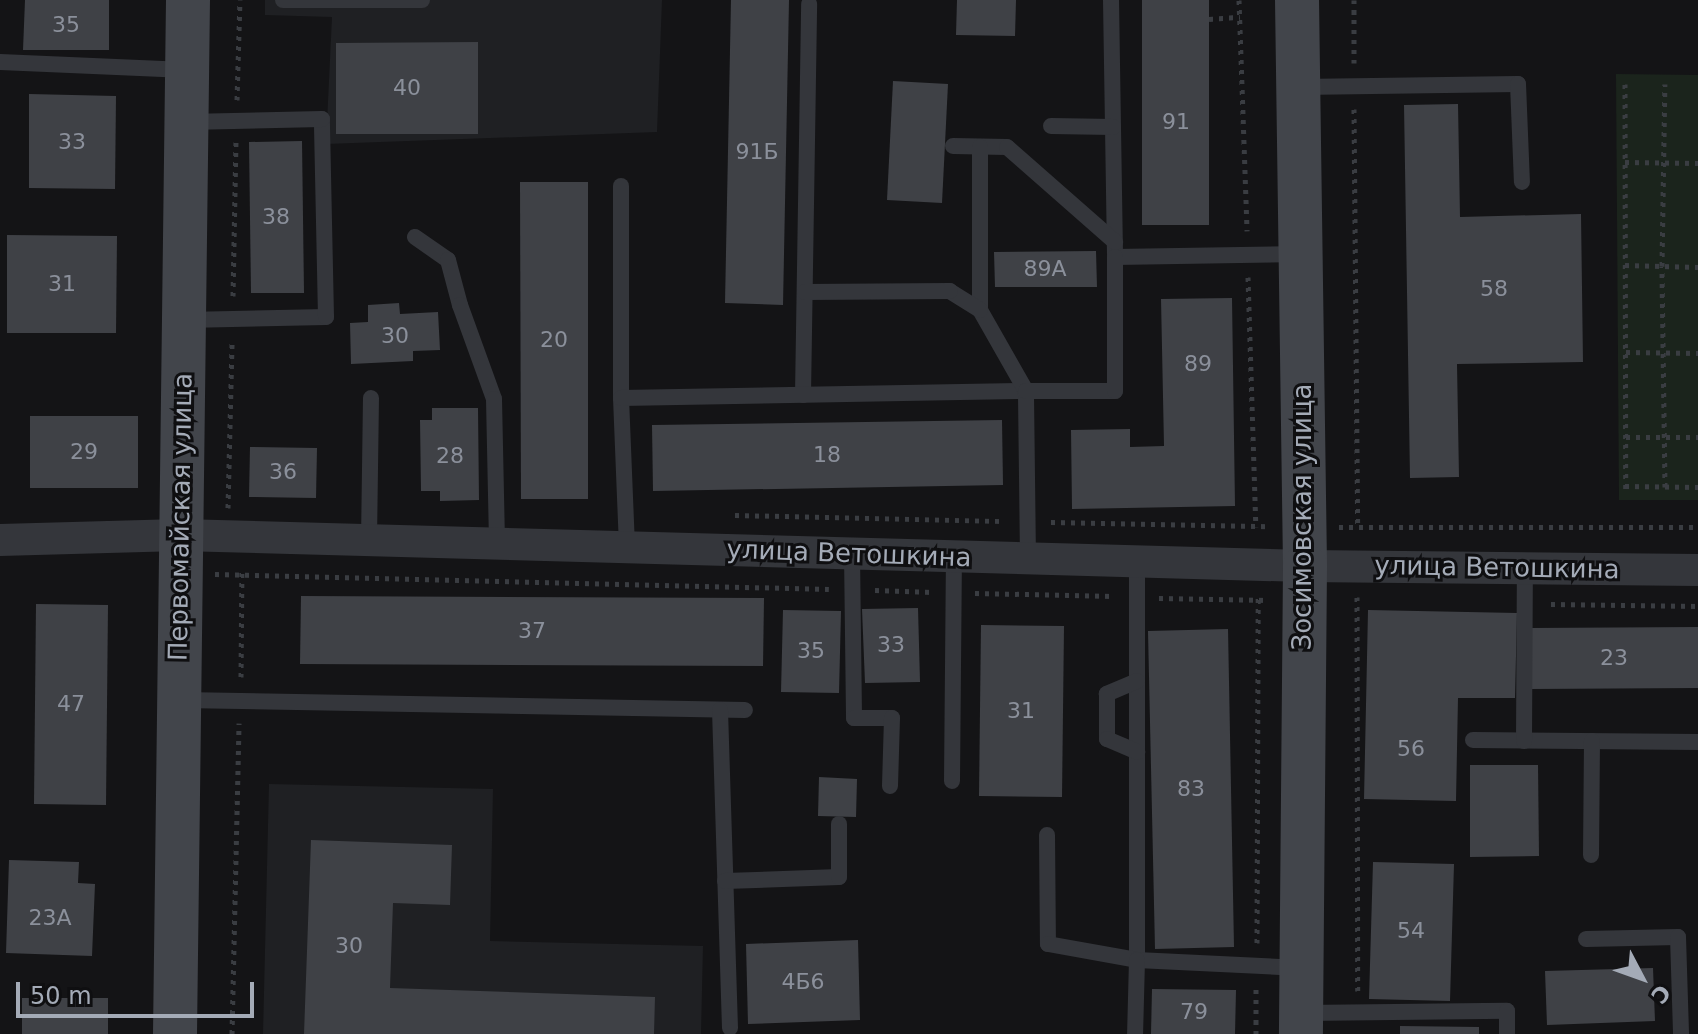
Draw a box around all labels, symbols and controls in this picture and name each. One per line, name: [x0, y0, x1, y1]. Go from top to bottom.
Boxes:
house number: 35: [52, 12, 80, 38]
house number: 40: [393, 75, 421, 101]
house number: 91: [1162, 109, 1190, 135]
house number: 33: [58, 129, 86, 155]
house number: 91Б: [735, 139, 779, 165]
house number: 38: [262, 204, 290, 230]
house number: 89А: [1023, 256, 1067, 282]
house number: 31: [48, 271, 76, 297]
house number: 58: [1480, 276, 1508, 302]
house number: 30: [381, 323, 409, 349]
house number: 20: [540, 327, 568, 353]
house number: 89: [1184, 351, 1212, 377]
street label: Первомайская улица: [163, 373, 199, 661]
street label: Зосимовская улица: [1287, 384, 1319, 650]
house number: 29: [70, 439, 98, 465]
house number: 18: [813, 442, 841, 468]
house number: 28: [436, 443, 464, 469]
house number: 36: [269, 459, 297, 485]
street label: улица Ветошкина: [726, 534, 972, 574]
street label: улица Ветошкина: [1374, 550, 1620, 586]
house number: 37: [518, 618, 546, 644]
house number: 33: [877, 632, 905, 658]
house number: 35: [797, 638, 825, 664]
house number: 23: [1600, 645, 1628, 671]
house number: 47: [57, 691, 85, 717]
house number: 31: [1007, 698, 1035, 724]
house number: 56: [1397, 736, 1425, 762]
house number: 83: [1177, 776, 1205, 802]
house number: 23А: [28, 905, 72, 931]
house number: 54: [1397, 918, 1425, 944]
house number: 30: [335, 933, 363, 959]
north arrow: [1602, 938, 1682, 1018]
scale bar: [20, 966, 258, 1016]
house number: 4Б6: [781, 969, 825, 995]
text: С: [1646, 980, 1675, 1008]
text: 50 m: [30, 982, 92, 1010]
house number: 79: [1180, 999, 1208, 1025]

